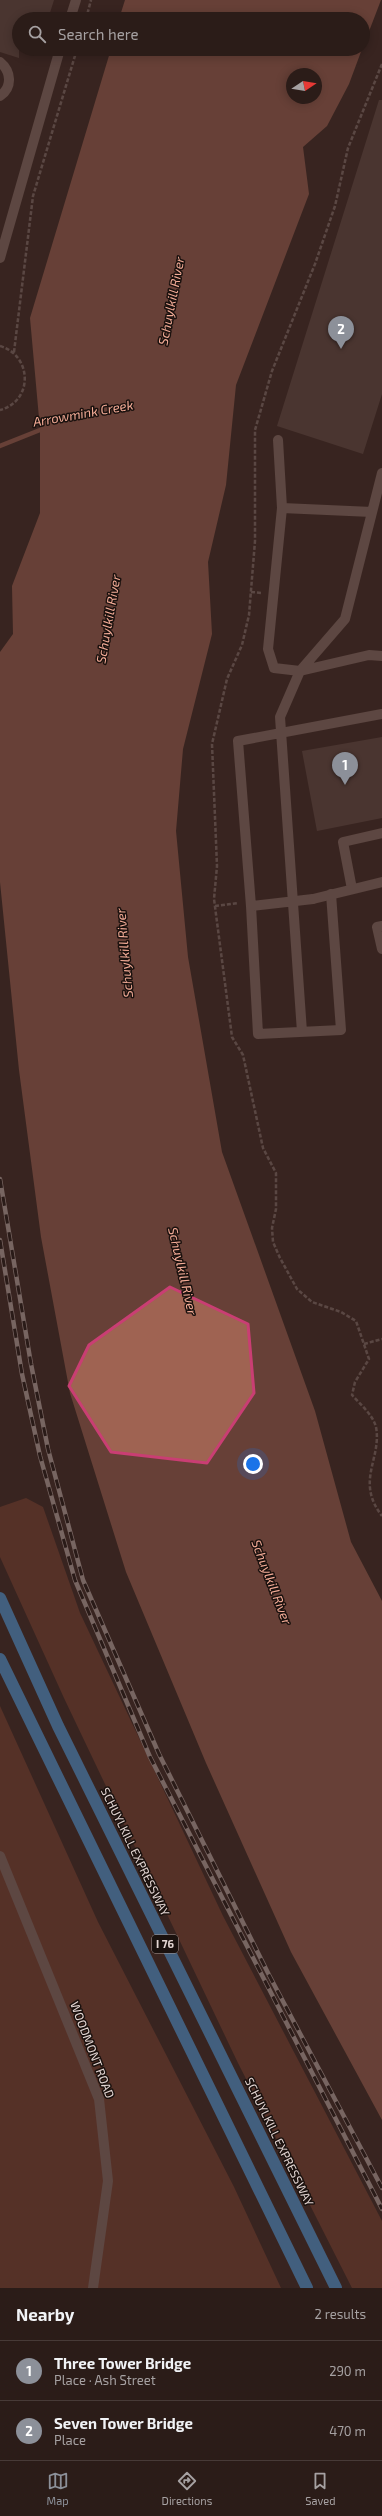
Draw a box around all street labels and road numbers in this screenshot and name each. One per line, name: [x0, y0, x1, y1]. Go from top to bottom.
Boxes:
street label: SCHUYLKILL EXPRESSWAY: [99, 1785, 173, 1918]
road number: I 76: [152, 1935, 178, 1953]
street label: WOODMONT ROAD: [68, 1999, 118, 2100]
street label: SCHUYLKILL EXPRESSWAY: [243, 2075, 317, 2208]

